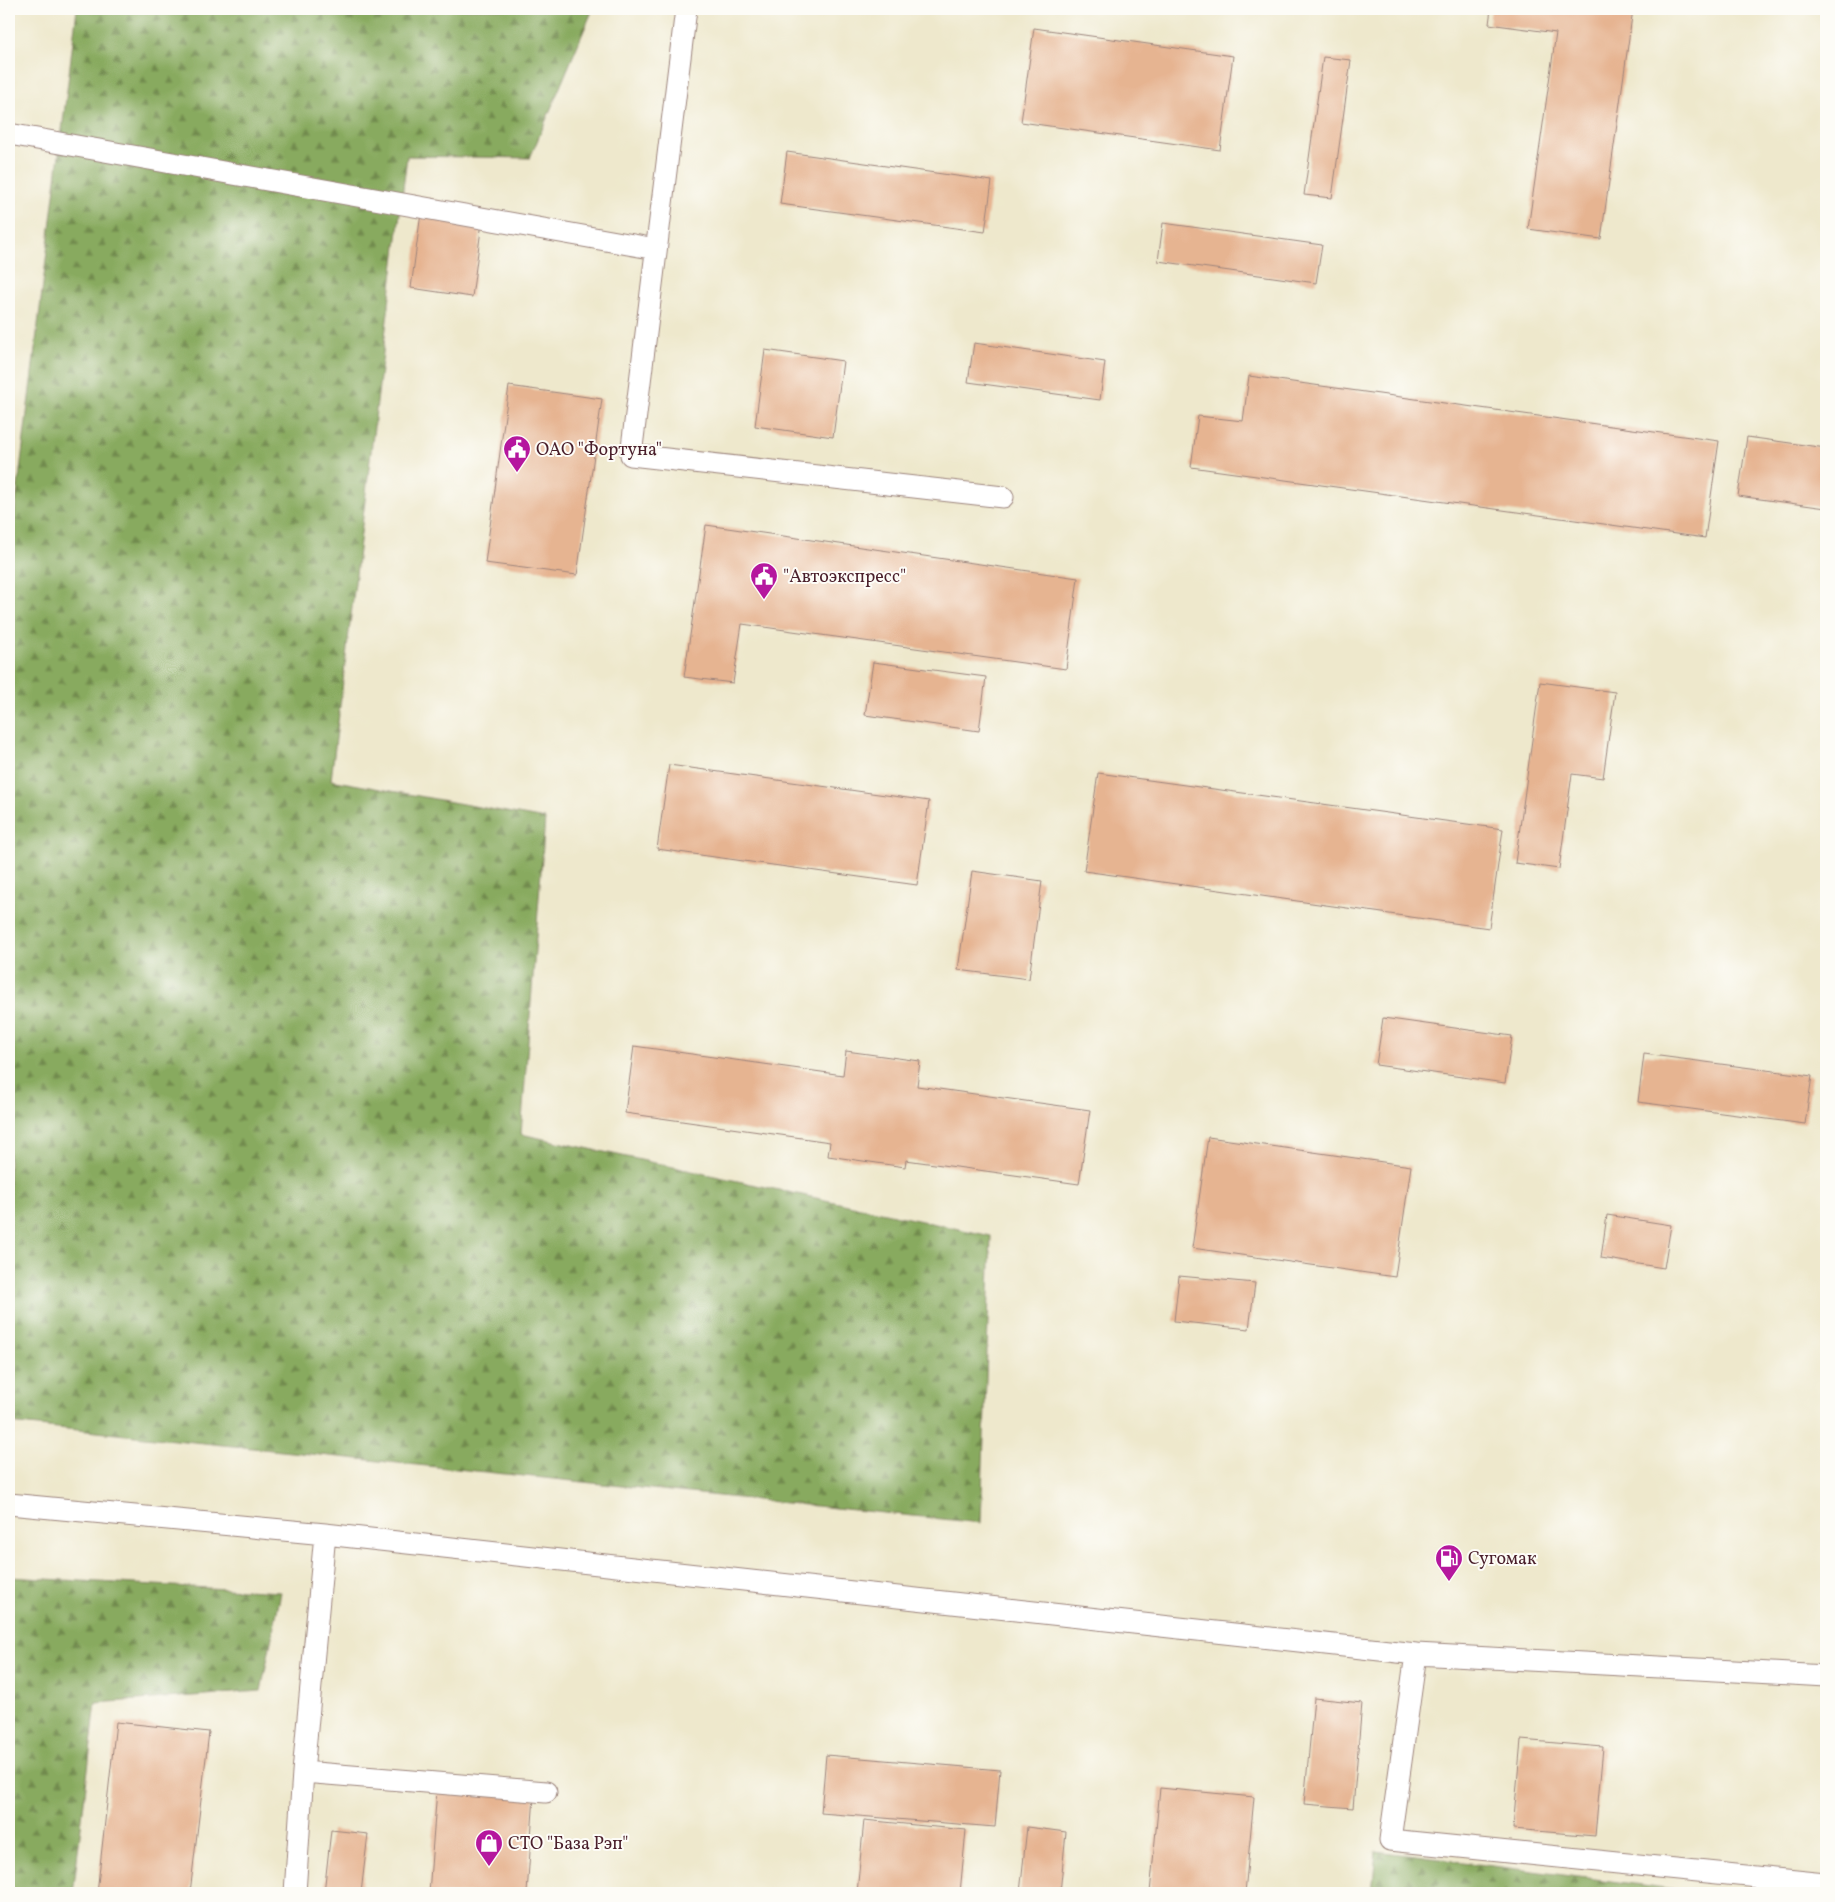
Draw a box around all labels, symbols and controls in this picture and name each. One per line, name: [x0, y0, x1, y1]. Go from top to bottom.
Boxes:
public building icon: ОАО "Фортуна": [502, 434, 532, 473]
place label: ОАО "Фортуна": [536, 438, 662, 463]
public building icon: "Автоэкспресс": [749, 561, 779, 600]
place label: "Автоэкспресс": [783, 565, 906, 590]
fuel station icon: Сугомак: [1434, 1543, 1464, 1582]
place label: Сугомак: [1468, 1547, 1537, 1572]
shop icon: СТО "База Рэп": [474, 1828, 504, 1867]
place label: СТО "База Рэп": [508, 1832, 628, 1857]

